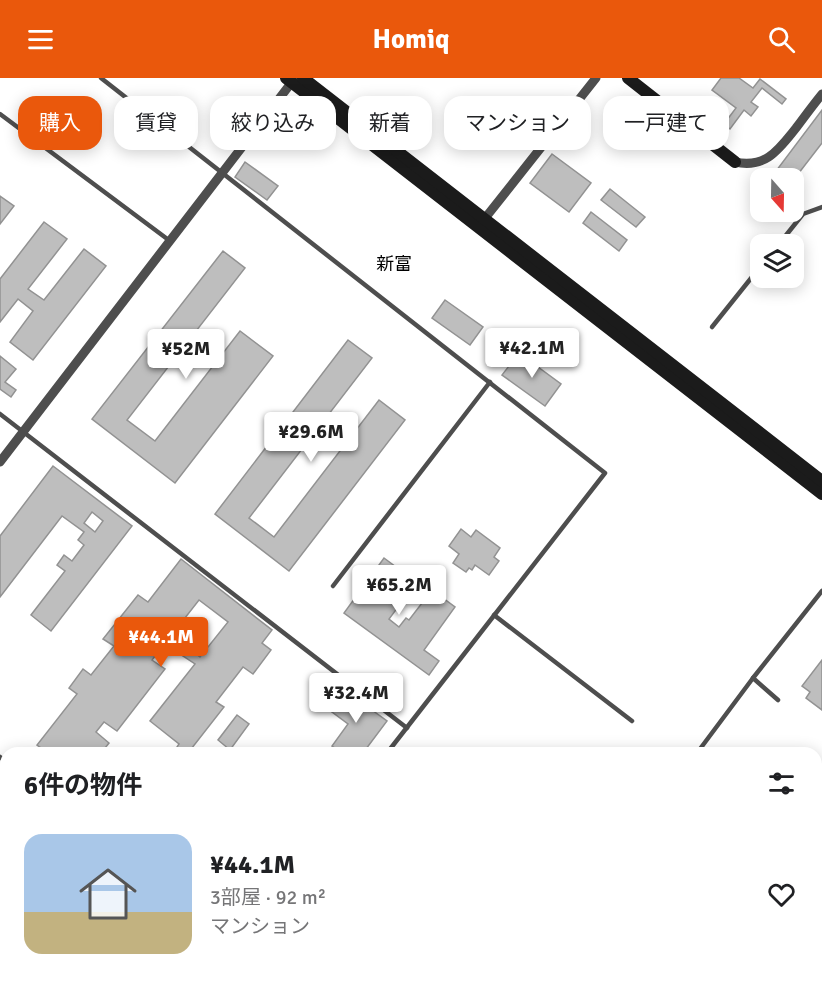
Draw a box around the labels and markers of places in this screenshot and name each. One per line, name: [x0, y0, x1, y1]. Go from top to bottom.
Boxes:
pin: ¥42.1M: [483, 328, 581, 379]
pin: ¥52M: [150, 329, 222, 380]
pin: ¥29.6M: [262, 412, 360, 463]
pin: ¥65.2M: [350, 565, 448, 616]
pin: ¥44.1M: [112, 617, 210, 668]
pin: ¥32.4M: [307, 673, 405, 724]

